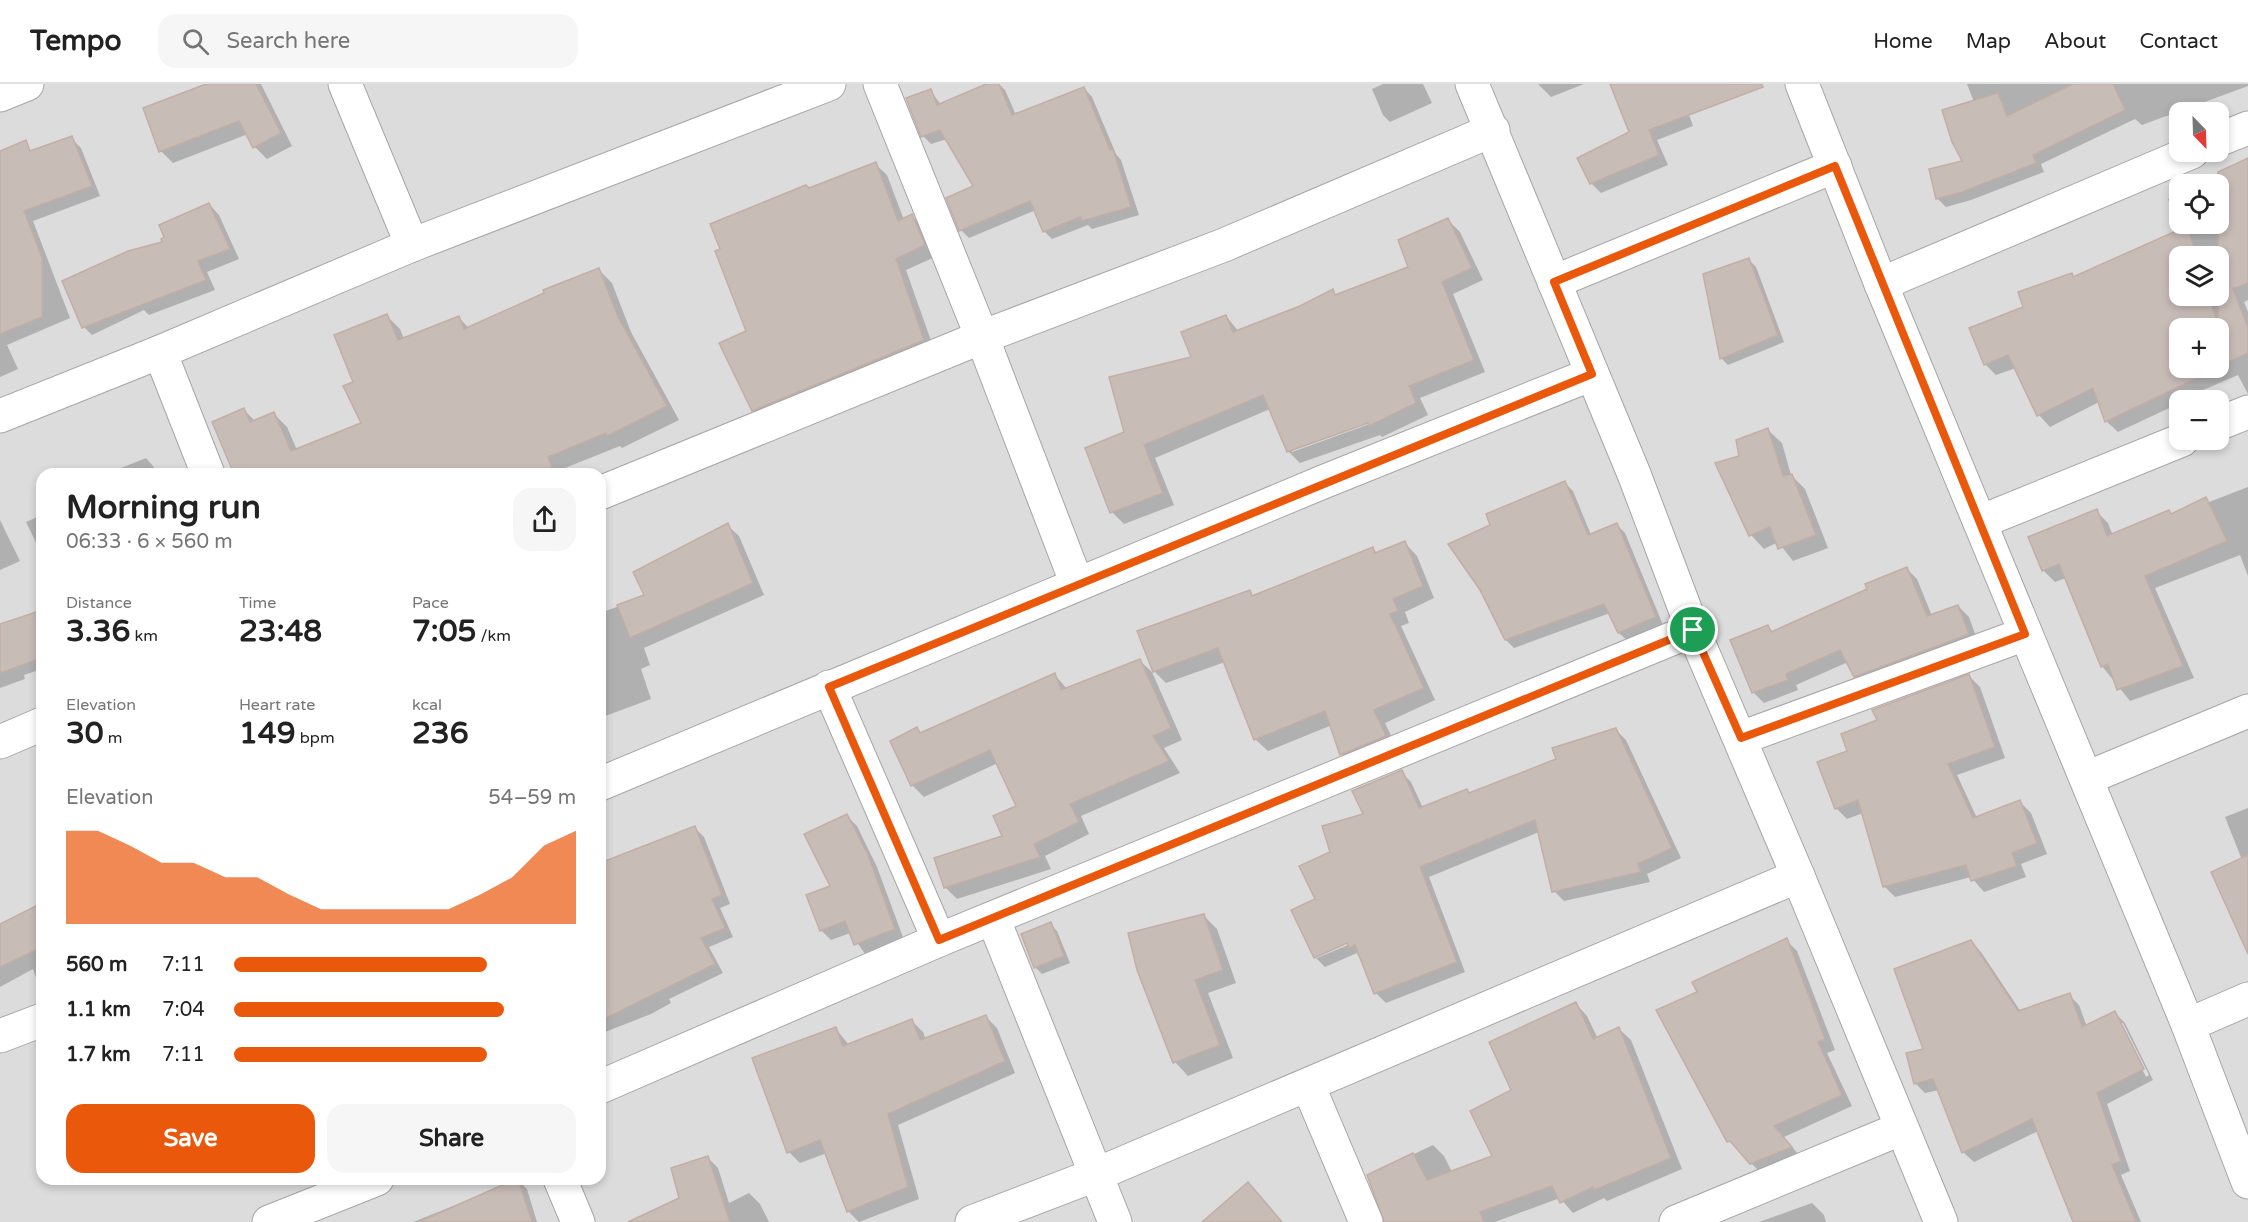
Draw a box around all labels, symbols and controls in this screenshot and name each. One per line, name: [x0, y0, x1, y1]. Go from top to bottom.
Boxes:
search box: [158, 14, 578, 68]
text: Tempo: [30, 24, 122, 58]
icon: search: [179, 25, 212, 58]
text: Search here: [227, 28, 350, 54]
text: Home: [1873, 29, 1933, 54]
text: Map: [1966, 29, 2011, 54]
text: About: [2044, 29, 2106, 54]
text: Contact: [2139, 29, 2218, 54]
north arrow: [2169, 102, 2229, 162]
map controls: [2169, 102, 2229, 450]
button: locate: [2169, 174, 2229, 234]
button: layers: [2169, 246, 2229, 306]
button: +: [2169, 318, 2229, 378]
button: −: [2169, 390, 2229, 450]
text: Morning run: [66, 488, 261, 527]
button: share: [513, 488, 576, 551]
text: 06:33 · 6 × 560 m: [66, 530, 233, 554]
text: Distance: [66, 593, 132, 613]
text: Time: [239, 593, 276, 613]
text: Pace: [412, 593, 449, 613]
pin: [1667, 604, 1718, 655]
text: 3.36: [66, 613, 130, 650]
text: 23:48: [239, 613, 322, 650]
text: 7:05: [412, 613, 476, 650]
icon: arrive: [1676, 613, 1709, 646]
text: km: [130, 626, 158, 646]
text: /km: [476, 626, 511, 646]
text: Elevation: [66, 695, 136, 715]
text: Heart rate: [239, 695, 315, 715]
text: kcal: [412, 695, 442, 715]
text: 30: [66, 715, 104, 752]
text: 149: [239, 715, 296, 752]
text: 236: [412, 715, 469, 752]
text: m: [104, 728, 123, 748]
text: bpm: [296, 728, 335, 748]
text: Elevation: [66, 786, 153, 810]
text: 54–59 m: [488, 786, 576, 810]
text: 560 m: [66, 953, 127, 977]
text: 7:11: [162, 953, 205, 977]
text: 1.1 km: [66, 998, 131, 1022]
text: 7:04: [162, 998, 205, 1022]
text: 1.7 km: [66, 1043, 131, 1067]
text: 7:11: [162, 1043, 205, 1067]
button: Save: [66, 1104, 315, 1173]
button: Share: [327, 1104, 576, 1173]

